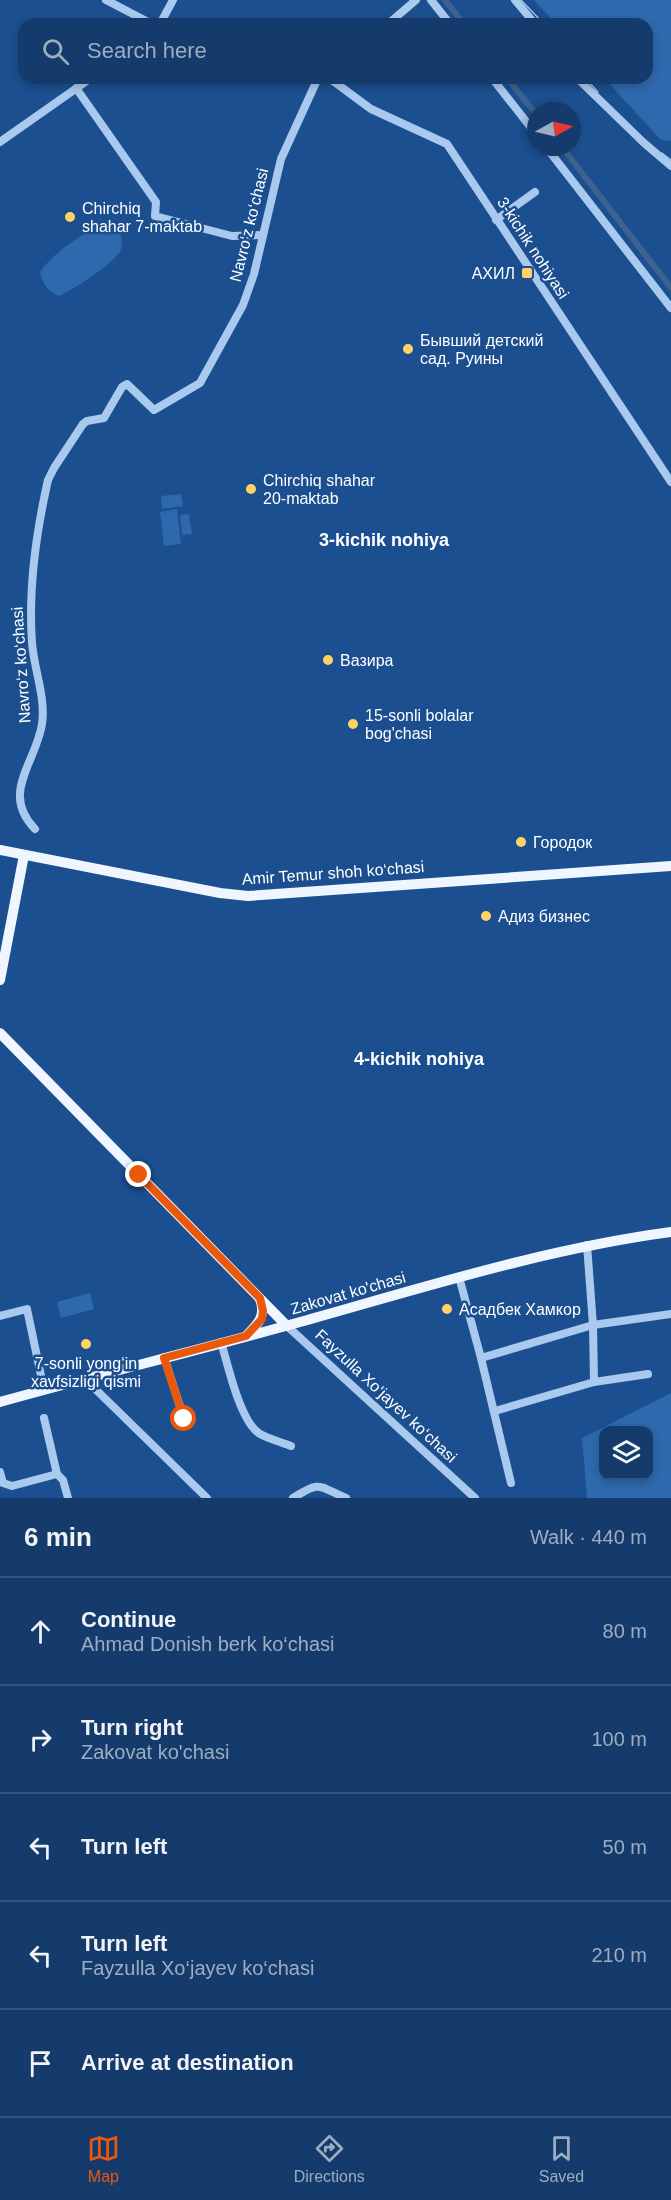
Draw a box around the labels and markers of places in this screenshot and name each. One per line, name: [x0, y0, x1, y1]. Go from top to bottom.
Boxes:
place label: Chirchiq shahar 7-maktab: [82, 200, 202, 235]
marker: Chirchiq shahar 7-maktab: [63, 210, 77, 224]
place label: АХИЛ: [472, 265, 515, 282]
marker: АХИЛ: [520, 266, 534, 280]
place label: Бывший детский сад. Руины: [420, 332, 543, 367]
marker: Бывший детский сад. Руины: [401, 342, 415, 356]
place label: Chirchiq shahar 20-maktab: [263, 472, 376, 507]
marker: Chirchiq shahar 20-maktab: [244, 482, 258, 496]
place label: Вазира: [340, 652, 394, 669]
marker: Вазира: [321, 653, 335, 667]
place label: 15-sonli bolalar bog'chasi: [365, 707, 474, 742]
marker: 15-sonli bolalar bog'chasi: [346, 717, 360, 731]
place label: Городок: [533, 834, 593, 851]
marker: Городок: [514, 835, 528, 849]
place label: Адиз бизнес: [498, 908, 590, 925]
marker: Адиз бизнес: [479, 909, 493, 923]
place label: Асадбек Хамкор: [459, 1301, 581, 1318]
marker: Асадбек Хамкор: [440, 1302, 454, 1316]
marker: 7-sonli yong‘in xavfsizligi qismi: [79, 1337, 93, 1351]
place label: 7-sonli yong‘in xavfsizligi qismi: [31, 1355, 141, 1390]

